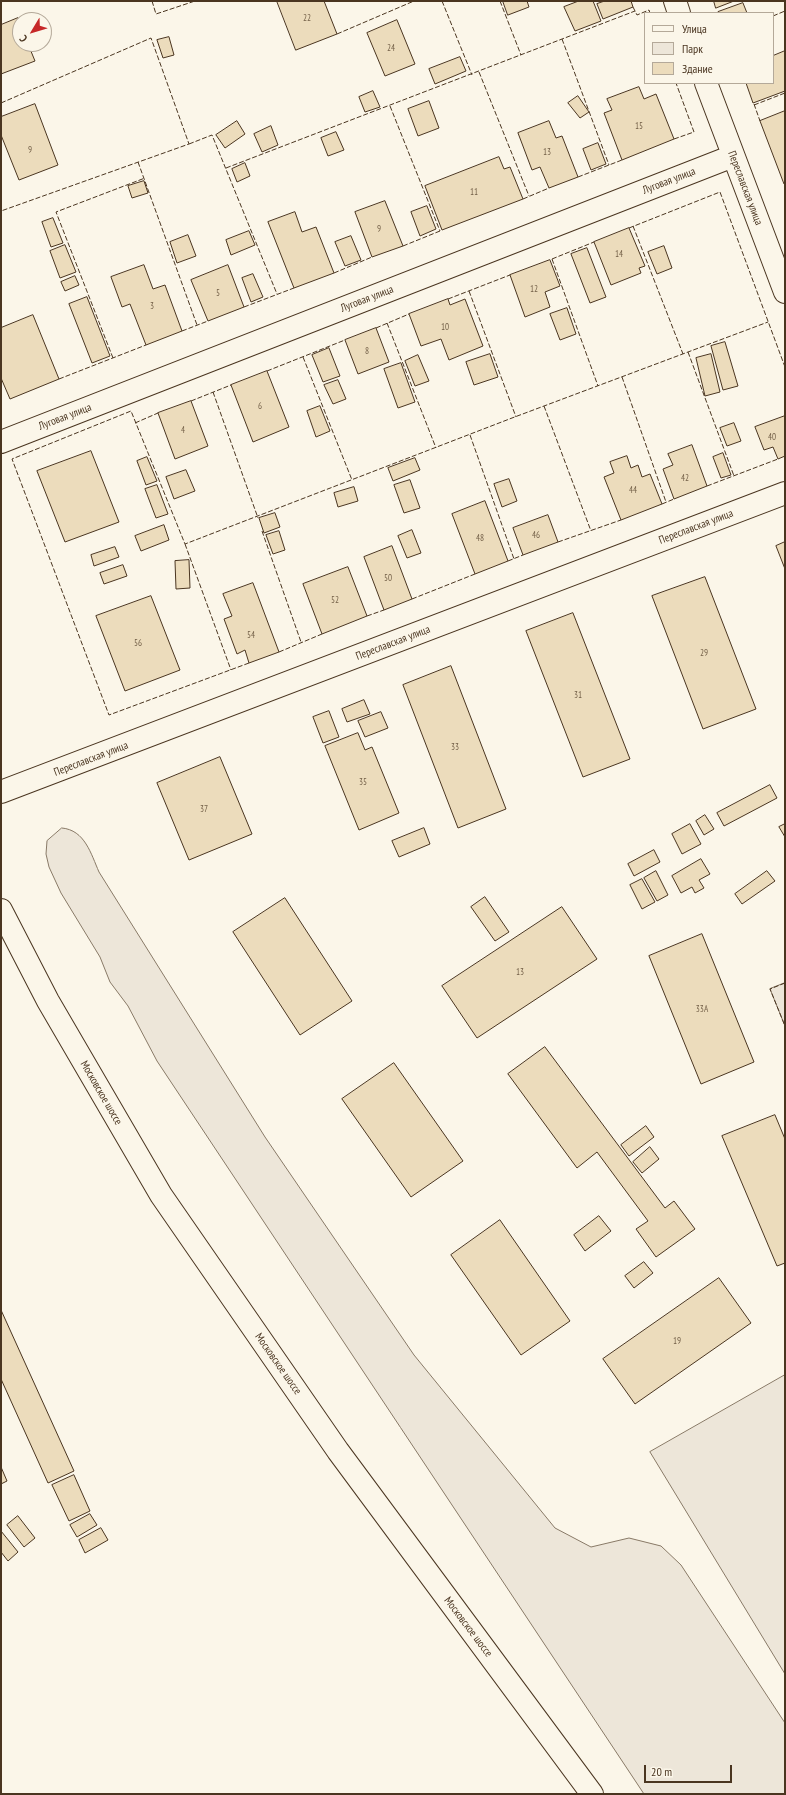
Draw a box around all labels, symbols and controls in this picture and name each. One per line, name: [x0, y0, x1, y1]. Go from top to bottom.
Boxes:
north arrow: [12, 12, 52, 52]
legend: [644, 12, 774, 84]
house number: 22: [303, 13, 311, 23]
text: Улица: [682, 21, 707, 36]
text: С: [16, 32, 30, 45]
text: Парк: [682, 41, 703, 56]
house number: 24: [387, 43, 395, 53]
text: Здание: [682, 61, 713, 76]
house number: 15: [635, 121, 643, 131]
house number: 9: [28, 145, 32, 155]
house number: 13: [543, 147, 551, 157]
street label: Переславская улица: [725, 149, 765, 227]
street label: Луговая улица: [641, 165, 697, 197]
house number: 11: [470, 187, 478, 197]
house number: 9: [377, 224, 381, 234]
house number: 14: [615, 249, 623, 259]
street label: Луговая улица: [339, 283, 395, 315]
house number: 12: [530, 284, 538, 294]
house number: 5: [216, 288, 220, 298]
house number: 3: [150, 301, 154, 311]
house number: 10: [441, 322, 449, 332]
house number: 8: [365, 346, 369, 356]
street label: Луговая улица: [37, 401, 93, 433]
house number: 6: [258, 401, 262, 411]
house number: 4: [181, 425, 185, 435]
house number: 40: [768, 432, 776, 442]
house number: 42: [681, 473, 689, 483]
house number: 44: [629, 485, 637, 495]
street label: Переславская улица: [657, 507, 735, 547]
house number: 46: [532, 530, 540, 540]
house number: 48: [476, 533, 484, 543]
house number: 50: [384, 573, 392, 583]
house number: 52: [331, 595, 339, 605]
street label: Переславская улица: [354, 623, 432, 663]
house number: 54: [247, 630, 255, 640]
house number: 56: [134, 638, 142, 648]
house number: 29: [700, 648, 708, 658]
house number: 31: [574, 690, 582, 700]
street label: Переславская улица: [52, 739, 130, 779]
house number: 33: [451, 742, 459, 752]
house number: 35: [359, 777, 367, 787]
house number: 37: [200, 804, 208, 814]
house number: 13: [516, 967, 524, 977]
house number: 33А: [696, 1004, 708, 1014]
street label: Московское шоссе: [77, 1059, 125, 1127]
street label: Московское шоссе: [252, 1331, 304, 1397]
house number: 19: [673, 1336, 681, 1346]
street label: Московское шоссе: [441, 1594, 495, 1660]
scale bar: [646, 1757, 734, 1783]
text: 20 m: [651, 1764, 672, 1779]

